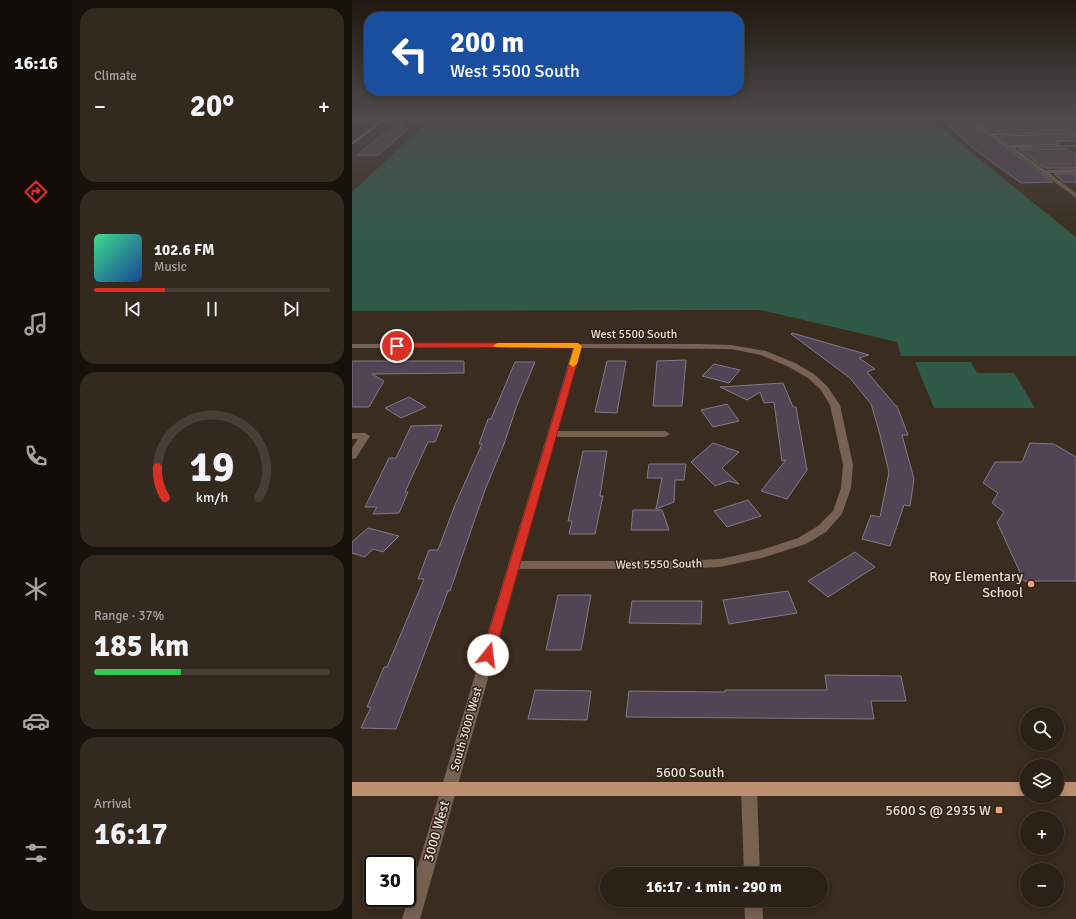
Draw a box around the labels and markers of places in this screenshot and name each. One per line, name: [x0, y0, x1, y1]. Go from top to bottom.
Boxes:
pin: [380, 329, 414, 363]
place label: Roy Elementary School: [929, 568, 1023, 601]
marker: Roy Elementary School: [1026, 579, 1036, 589]
place label: 5600 S @ 2935 W: [885, 802, 991, 819]
marker: 5600 S @ 2935 W: [994, 805, 1004, 815]

